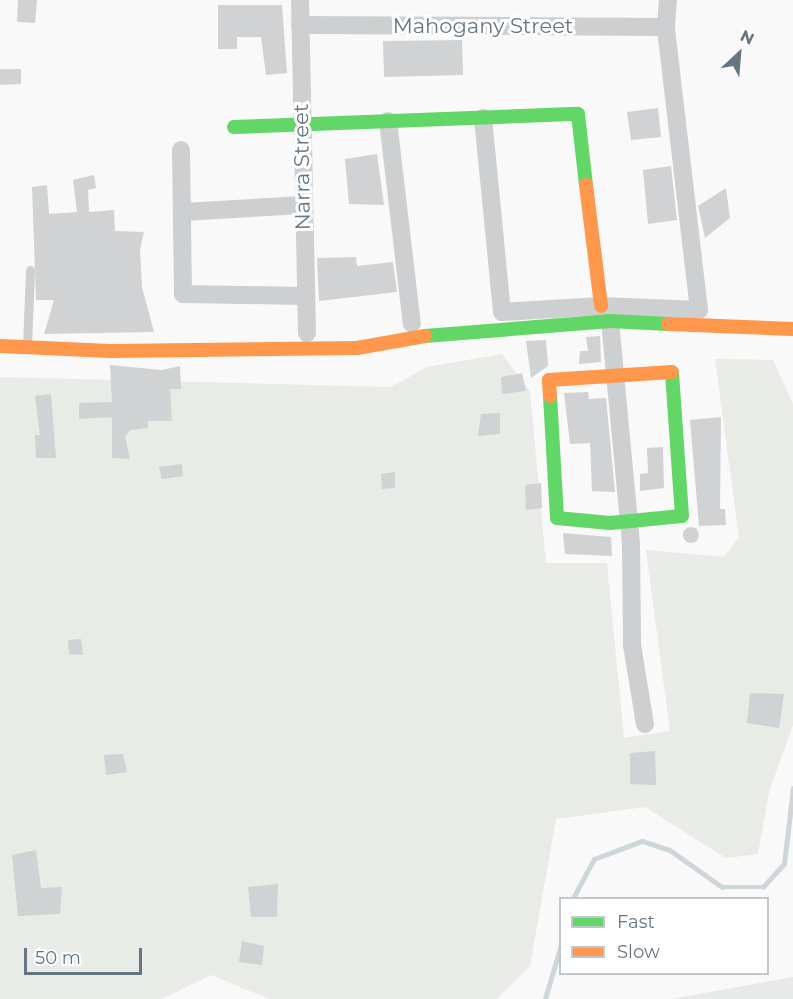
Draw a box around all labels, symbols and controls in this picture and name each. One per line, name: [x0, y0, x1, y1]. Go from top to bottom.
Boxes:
street label: Mahogany Street: [393, 13, 573, 39]
north arrow: [709, 24, 769, 84]
text: N: [737, 26, 757, 49]
street label: Narra Street: [288, 103, 316, 231]
legend: [559, 897, 769, 975]
text: Fast: [617, 911, 655, 933]
scale bar: [27, 936, 146, 974]
text: Slow: [617, 941, 660, 963]
text: 50 m: [35, 947, 81, 969]

